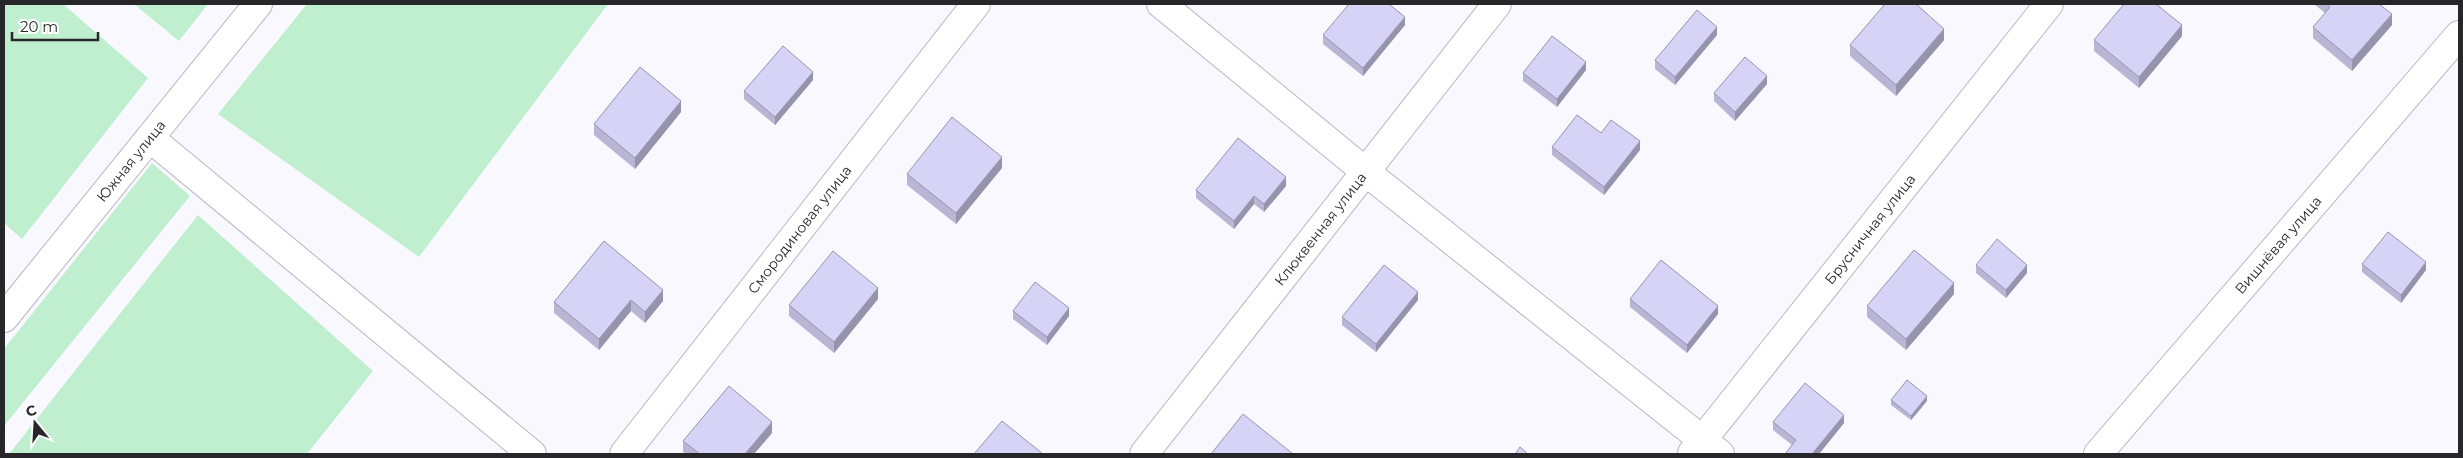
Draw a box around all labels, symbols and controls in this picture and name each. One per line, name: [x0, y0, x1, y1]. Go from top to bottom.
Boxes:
scale bar: [12, 10, 99, 42]
text: 20 m: [20, 17, 58, 36]
street label: Южная улица: [93, 116, 170, 206]
street label: Смородиновая улица: [744, 162, 855, 297]
street label: Клюквенная улица: [1271, 169, 1370, 289]
street label: Брусничная улица: [1821, 170, 1919, 288]
street label: Вишнёвая улица: [2231, 192, 2325, 298]
north arrow: [10, 398, 60, 448]
text: С: [23, 401, 39, 421]

